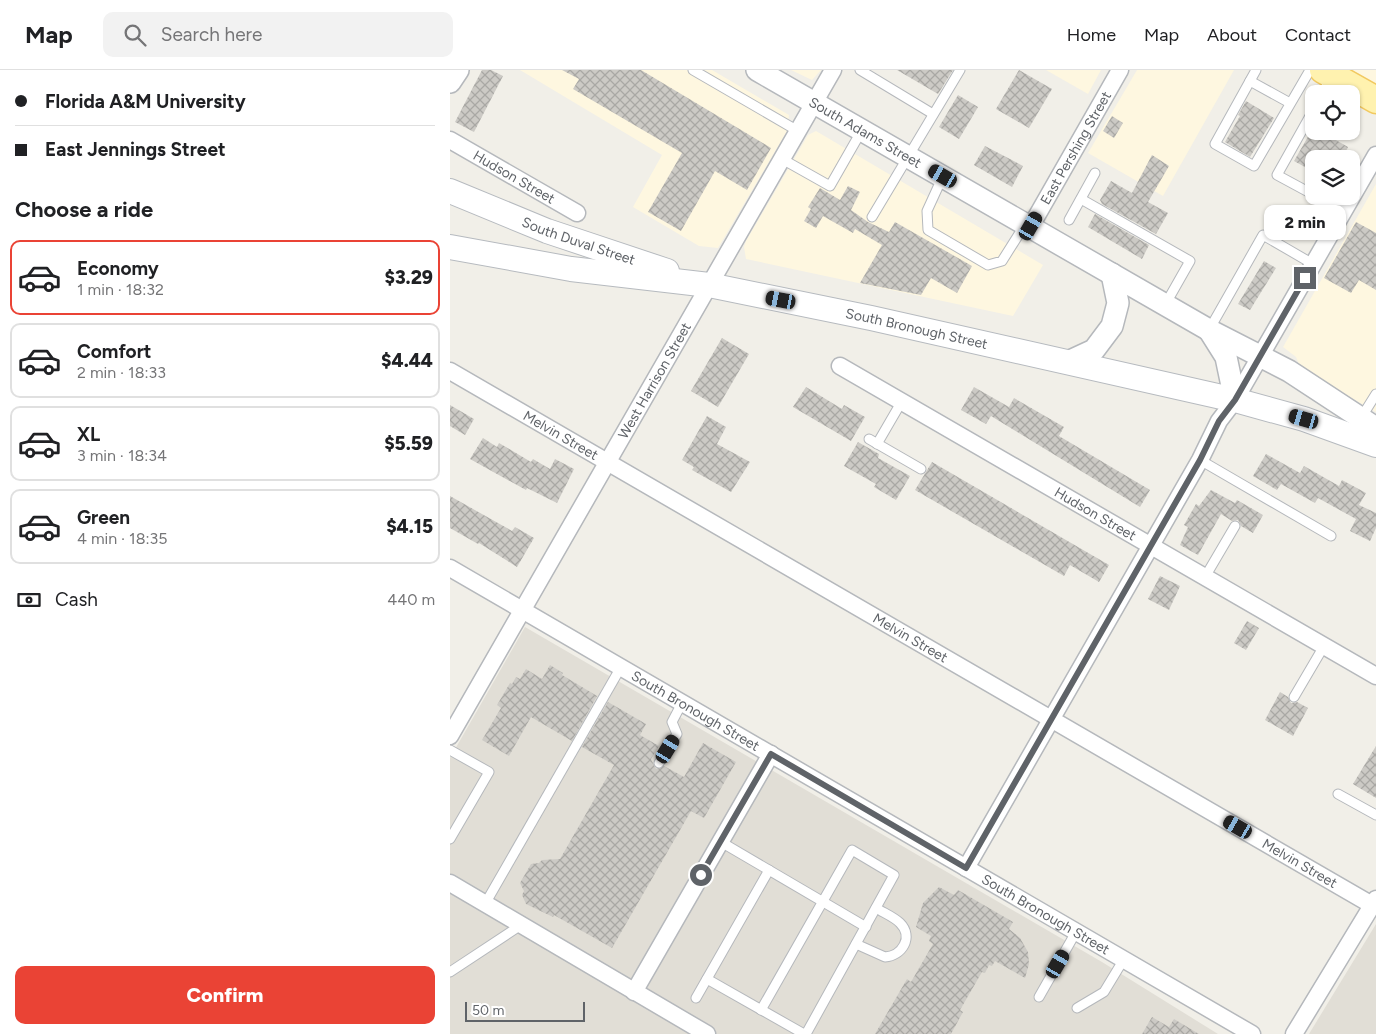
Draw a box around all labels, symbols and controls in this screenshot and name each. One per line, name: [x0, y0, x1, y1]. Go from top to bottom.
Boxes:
search box: [103, 12, 453, 57]
text: Map: [25, 20, 73, 49]
icon: search: [121, 21, 149, 49]
text: Search here: [161, 23, 262, 46]
text: Home: [1067, 24, 1116, 46]
text: Map: [1144, 24, 1179, 46]
text: About: [1207, 24, 1257, 46]
text: Contact: [1285, 24, 1351, 46]
map controls: [1305, 85, 1360, 205]
button: locate: [1305, 85, 1360, 140]
street label: East Pershing Street: [1037, 89, 1115, 208]
text: Florida A&M University: [45, 90, 246, 113]
street label: South Adams Street: [806, 94, 924, 172]
text: East Jennings Street: [45, 138, 226, 161]
street label: Hudson Street: [470, 147, 558, 208]
button: layers: [1305, 150, 1360, 205]
car: [926, 162, 959, 190]
text: Choose a ride: [15, 196, 153, 223]
callout: 2 min: [1264, 206, 1346, 240]
car: [1017, 209, 1044, 243]
text: 2 min: [1285, 213, 1325, 232]
street label: South Duval Street: [519, 214, 637, 269]
icon: car: [17, 255, 62, 300]
text: Economy: [77, 257, 159, 280]
text: $3.29: [385, 266, 433, 289]
route end: [1294, 267, 1316, 289]
text: 1 min · 18:32: [77, 280, 164, 299]
car: [764, 290, 797, 310]
street label: South Bronough Street: [844, 305, 989, 353]
street label: West Harrison Street: [615, 320, 695, 442]
icon: car: [17, 338, 62, 383]
text: Comfort: [77, 340, 152, 363]
text: $4.44: [381, 349, 433, 372]
text: 2 min · 18:33: [77, 363, 166, 382]
street label: Melvin Street: [520, 407, 601, 464]
car: [1287, 408, 1320, 430]
icon: car: [17, 421, 62, 466]
text: XL: [77, 423, 100, 446]
text: $5.59: [384, 432, 433, 455]
text: 3 min · 18:34: [77, 446, 167, 465]
street label: Hudson Street: [1051, 484, 1139, 544]
icon: car: [17, 504, 62, 549]
text: Green: [77, 506, 130, 529]
text: $4.15: [386, 515, 433, 538]
text: 4 min · 18:35: [77, 529, 168, 548]
icon: cash: [15, 586, 43, 614]
text: Cash: [55, 588, 98, 611]
text: 440 m: [387, 590, 435, 609]
street label: Melvin Street: [870, 610, 951, 666]
street label: South Bronough Street: [628, 667, 762, 755]
car: [653, 732, 682, 766]
car: [1221, 813, 1254, 841]
street label: Melvin Street: [1259, 835, 1340, 892]
route start: [690, 864, 712, 886]
street label: South Bronough Street: [979, 871, 1112, 958]
car: [1044, 947, 1071, 981]
button: Confirm: [15, 966, 435, 1024]
scale bar: [465, 999, 585, 1022]
text: 50 m: [472, 1002, 504, 1019]

